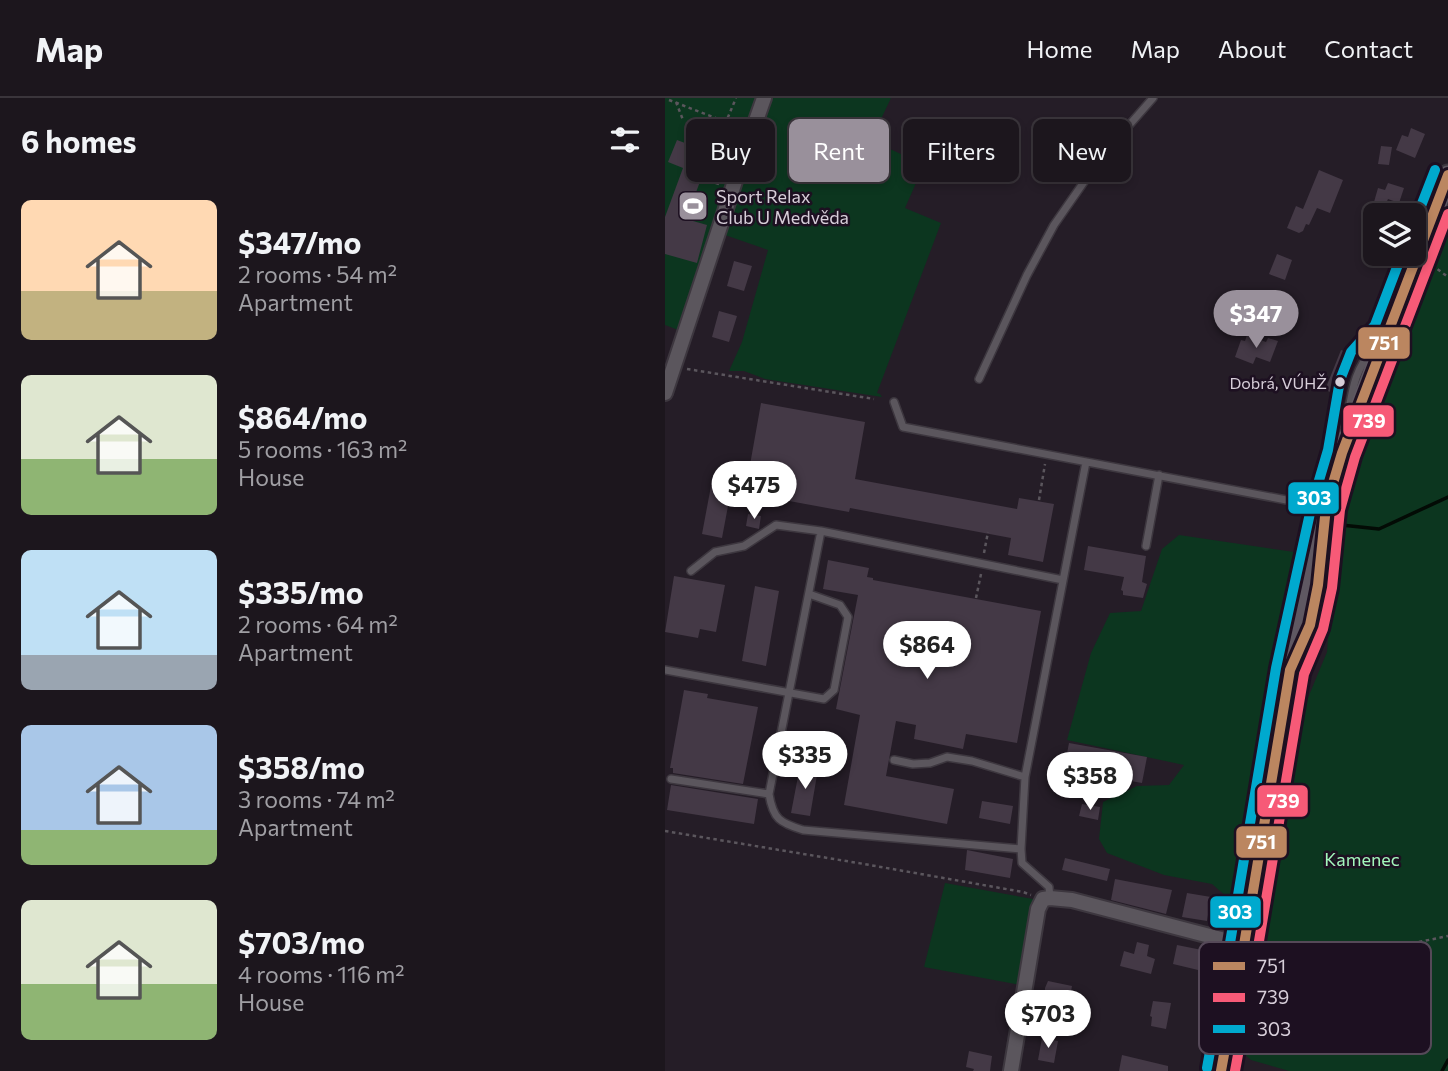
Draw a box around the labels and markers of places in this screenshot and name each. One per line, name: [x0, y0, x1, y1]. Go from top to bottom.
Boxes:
place label: Sport Relax Club U Medvěda: [716, 185, 849, 228]
sports icon: Sport Relax Club U Medvěda: [676, 189, 710, 223]
pin: $347: [1215, 290, 1297, 350]
place label: Dobrá, VÚHŽ: [1230, 373, 1327, 392]
marker: Dobrá, VÚHŽ: [1333, 375, 1347, 389]
pin: $475: [713, 462, 795, 521]
pin: $864: [886, 622, 968, 681]
pin: $335: [764, 732, 846, 791]
pin: $358: [1049, 752, 1131, 812]
pin: $703: [1007, 990, 1089, 1050]

